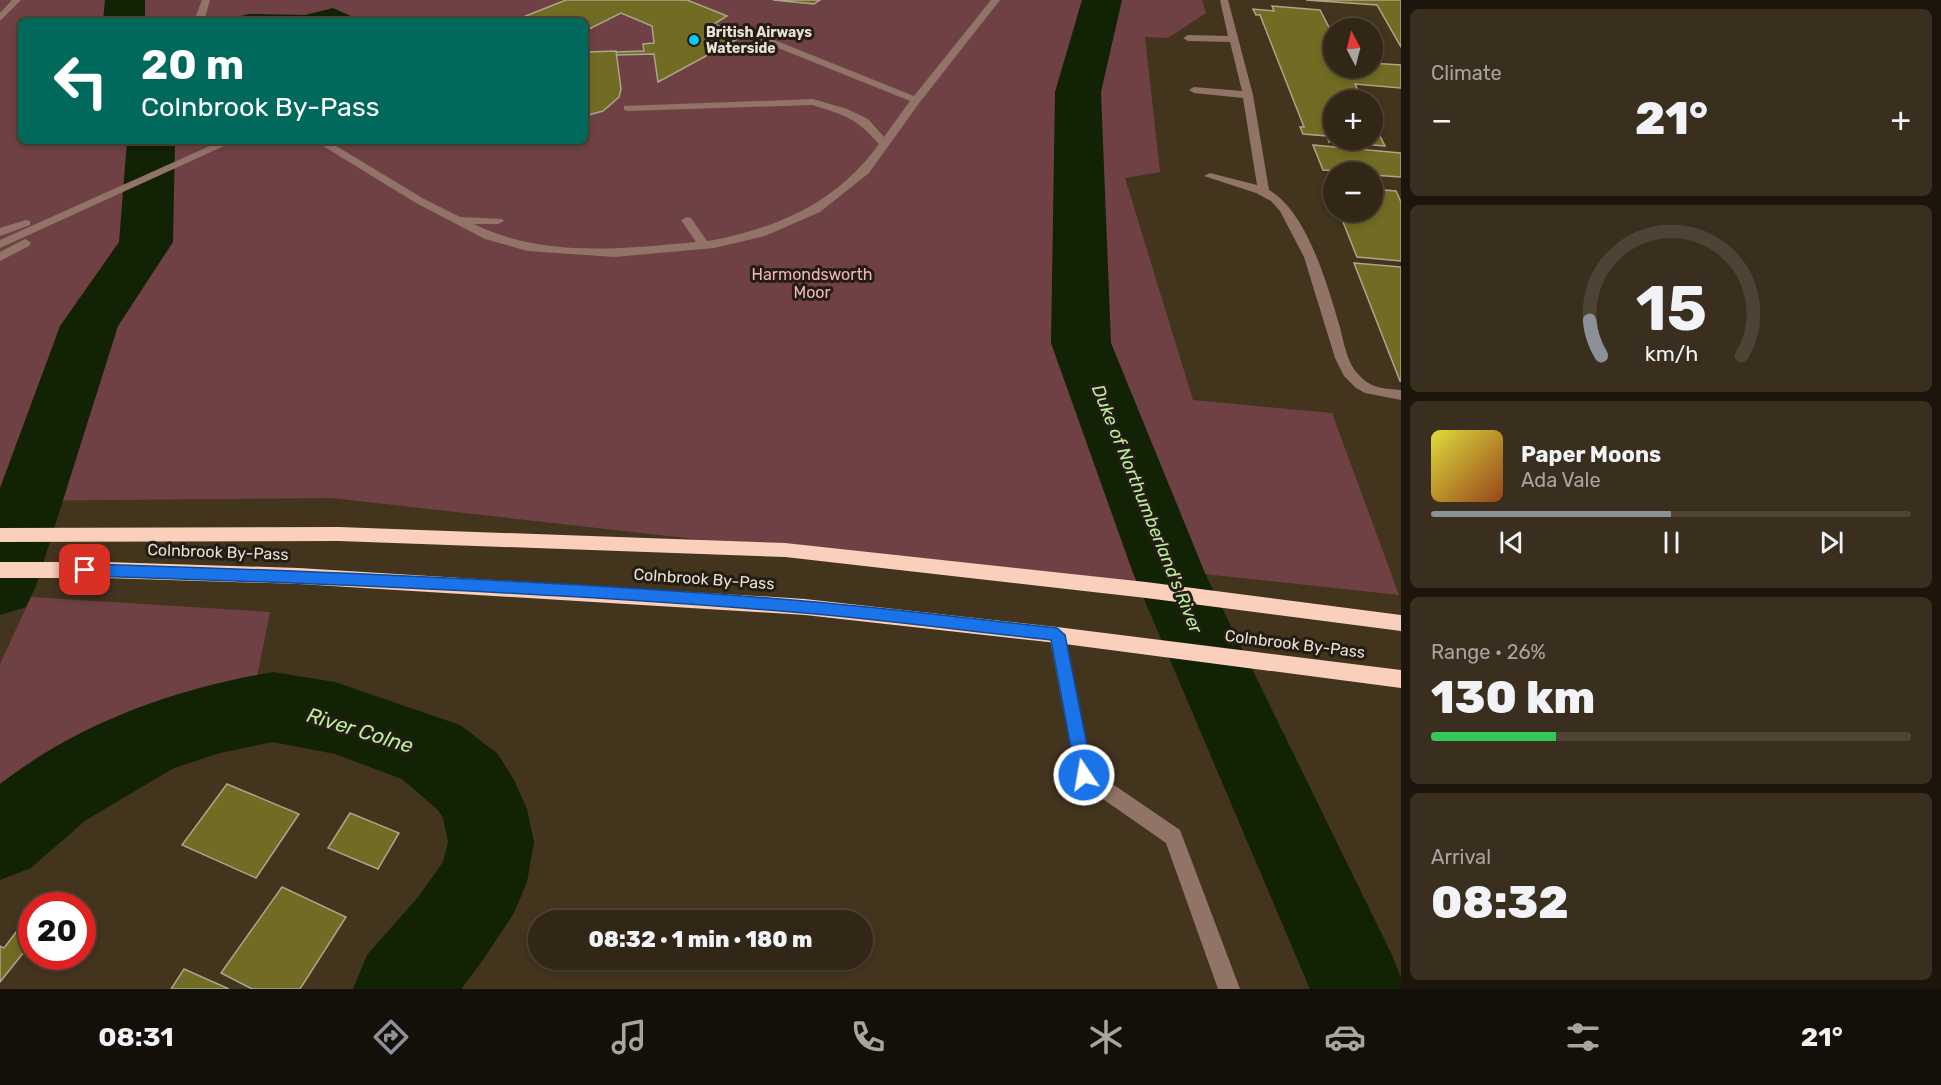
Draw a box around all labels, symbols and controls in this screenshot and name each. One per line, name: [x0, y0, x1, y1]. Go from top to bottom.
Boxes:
north arrow: [1323, 18, 1383, 78]
map controls: [1323, 18, 1383, 222]
place label: British Airways Waterside: [706, 24, 812, 57]
marker: British Airways Waterside: [687, 33, 701, 47]
text: 20 m: [141, 40, 244, 90]
icon: left: [42, 42, 120, 120]
text: Climate: [1431, 61, 1502, 85]
button: +: [1323, 90, 1383, 150]
text: Colnbrook By-Pass: [141, 91, 379, 123]
text: 21°: [1635, 92, 1708, 145]
text: −: [1431, 100, 1452, 139]
text: +: [1890, 100, 1911, 139]
button: −: [1323, 162, 1383, 222]
park label: Harmondsworth Moor: [752, 265, 872, 302]
text: 15: [1635, 272, 1707, 346]
text: km/h: [1644, 341, 1698, 366]
water label: Duke of Northumberland's River: [1087, 381, 1208, 638]
text: Paper Moons: [1521, 441, 1661, 468]
text: Ada Vale: [1521, 468, 1601, 492]
icon: previous: [1495, 526, 1528, 559]
icon: pause: [1655, 526, 1688, 559]
icon: next: [1815, 526, 1848, 559]
street label: Colnbrook By-Pass: [147, 540, 289, 564]
pin: [59, 544, 110, 595]
icon: arrive: [68, 553, 101, 586]
street label: Colnbrook By-Pass: [633, 565, 775, 593]
street label: Colnbrook By-Pass: [1224, 626, 1366, 662]
text: Range · 26%: [1431, 640, 1546, 664]
text: 130 km: [1431, 671, 1595, 724]
water label: River Colne: [304, 702, 417, 758]
position arrow: [1052, 743, 1116, 807]
text: Arrival: [1431, 845, 1491, 869]
text: 08:32: [1431, 876, 1569, 929]
speed limit sign: 20: [18, 892, 96, 970]
text: 08:32 · 1 min · 180 m: [588, 926, 813, 953]
icon: directions: [370, 1016, 412, 1058]
icon: music: [608, 1016, 650, 1058]
icon: phone: [847, 1016, 889, 1058]
icon: climate: [1085, 1016, 1127, 1058]
icon: car: [1324, 1016, 1366, 1058]
icon: filters: [1562, 1016, 1604, 1058]
text: 08:31: [98, 1021, 174, 1053]
text: 21°: [1801, 1021, 1843, 1053]

